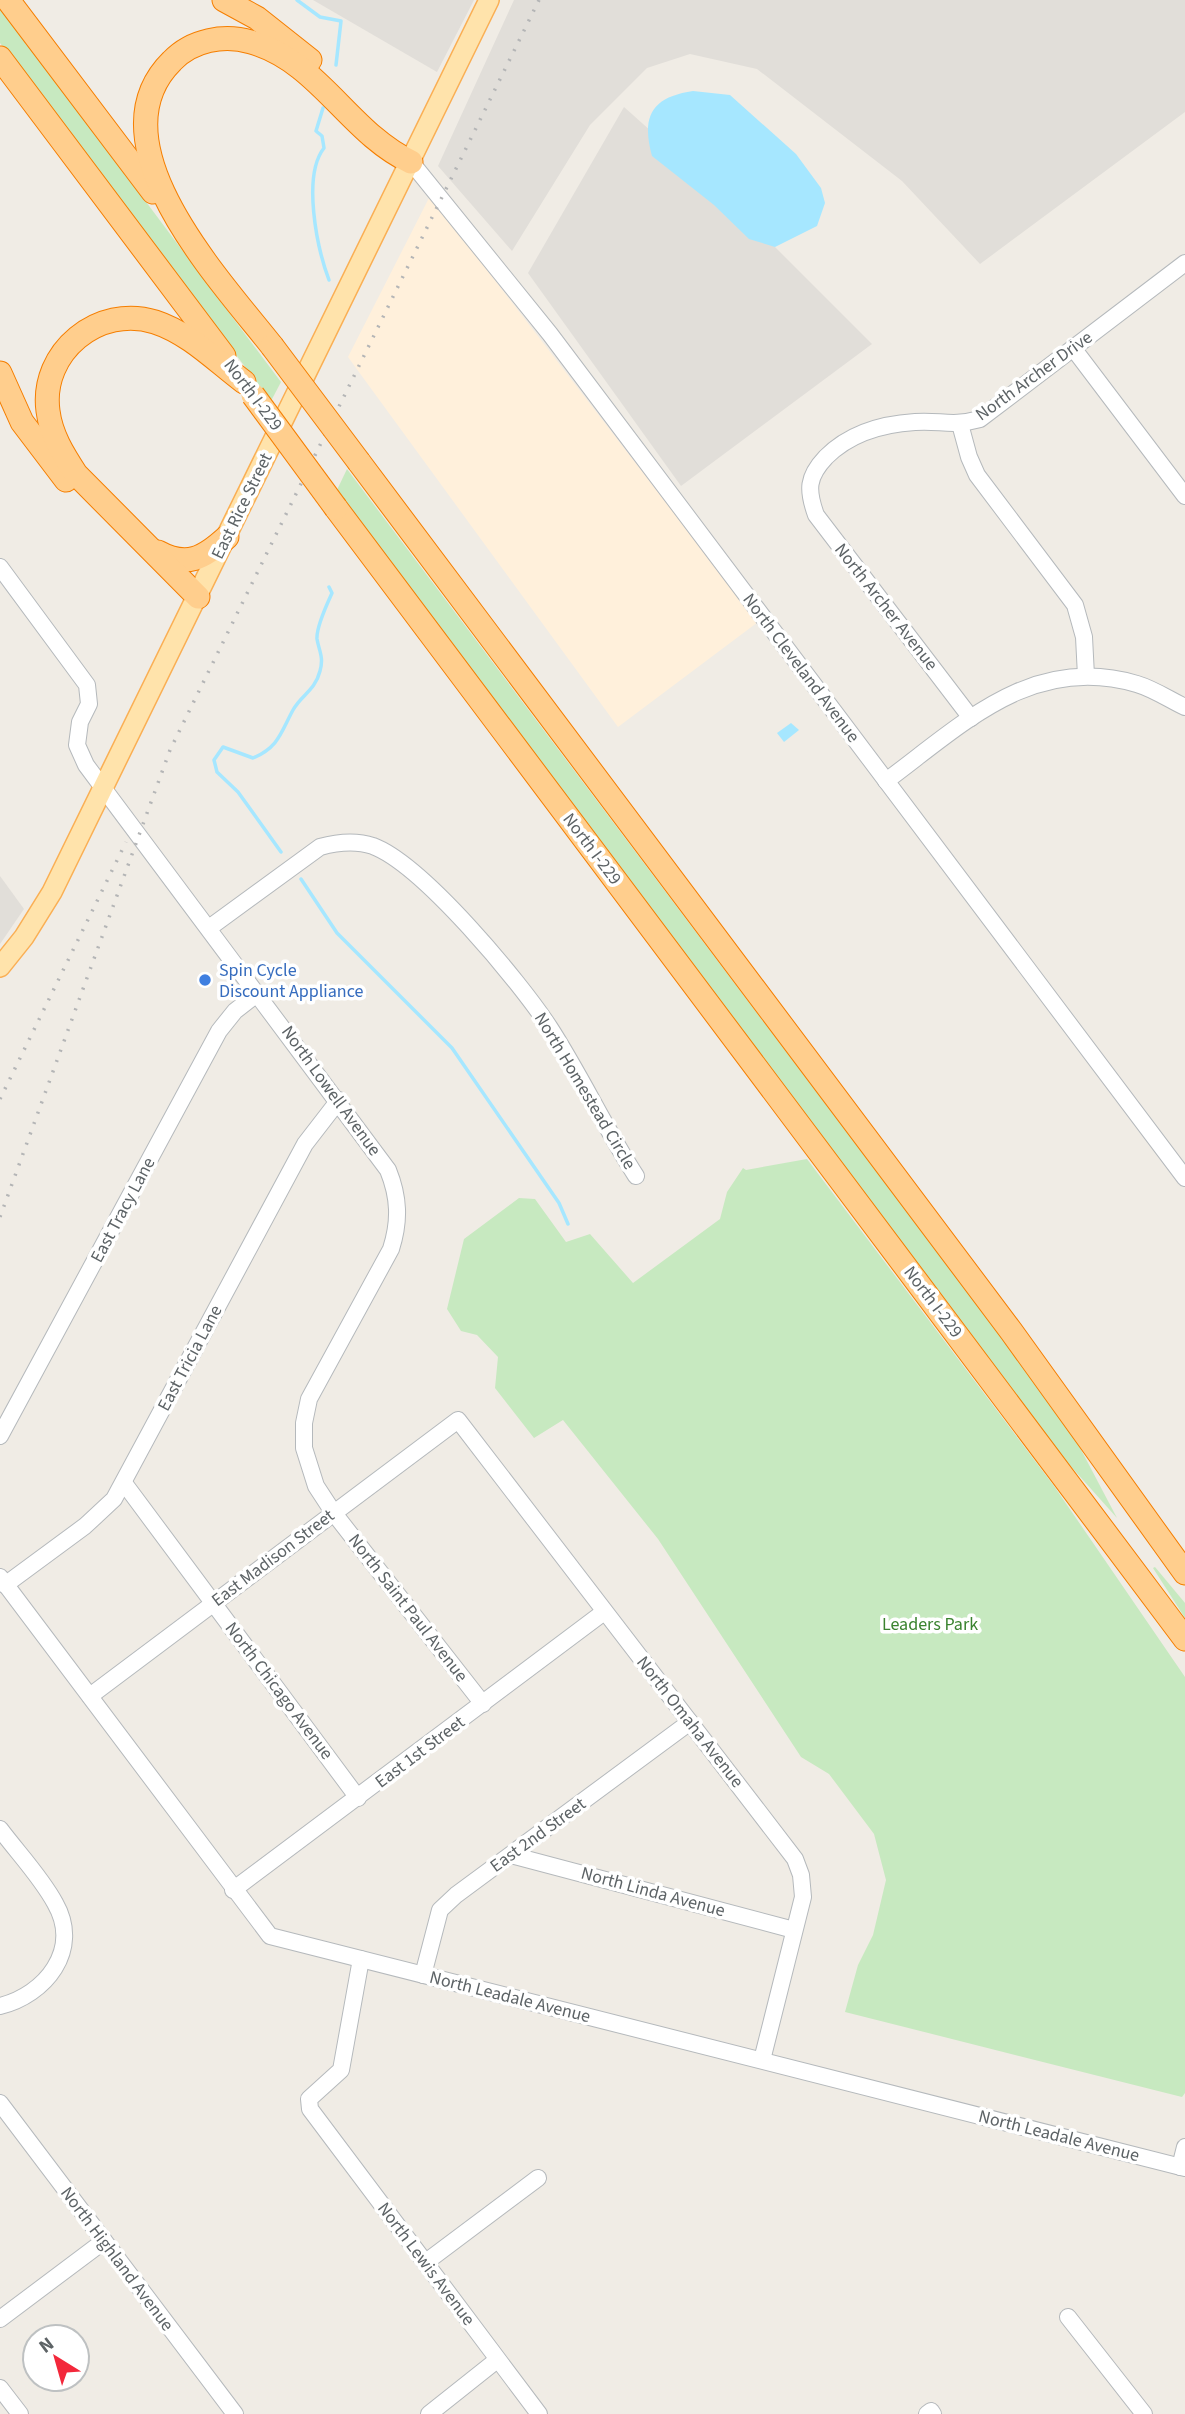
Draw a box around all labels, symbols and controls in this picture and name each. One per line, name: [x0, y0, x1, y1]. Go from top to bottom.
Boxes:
street label: North Archer Drive: [971, 325, 1098, 427]
street label: North I-229: [218, 354, 288, 436]
street label: East Rice Street: [205, 449, 279, 563]
street label: North Archer Avenue: [828, 538, 944, 676]
street label: North Cleveland Avenue: [737, 588, 865, 748]
street label: North I-229: [557, 808, 627, 890]
place label: Spin Cycle Discount Appliance: [219, 958, 363, 1004]
marker: Spin Cycle Discount Appliance: [197, 972, 213, 988]
street label: North Homestead Circle: [528, 1008, 642, 1174]
street label: North Lowell Avenue: [275, 1021, 387, 1161]
street label: East Tracy Lane: [85, 1153, 161, 1267]
street label: North I-229: [898, 1261, 968, 1343]
street label: East Tricia Lane: [152, 1301, 228, 1415]
street label: East Madison Street: [206, 1504, 340, 1612]
street label: North Saint Paul Avenue: [342, 1529, 474, 1687]
park label: Leaders Park: [882, 1612, 978, 1637]
street label: North Chicago Avenue: [219, 1617, 339, 1765]
street label: North Omaha Avenue: [631, 1651, 749, 1793]
street label: East 1st Street: [370, 1710, 470, 1794]
street label: East 2nd Street: [485, 1792, 591, 1878]
street label: North Linda Avenue: [578, 1861, 728, 1923]
street label: North Leadale Avenue: [427, 1965, 593, 2029]
street label: North Leadale Avenue: [976, 2104, 1142, 2168]
street label: North Highland Avenue: [54, 2182, 180, 2336]
street label: North Lewis Avenue: [371, 2197, 481, 2331]
north arrow: [21, 2323, 91, 2393]
text: N: [33, 2331, 60, 2360]

